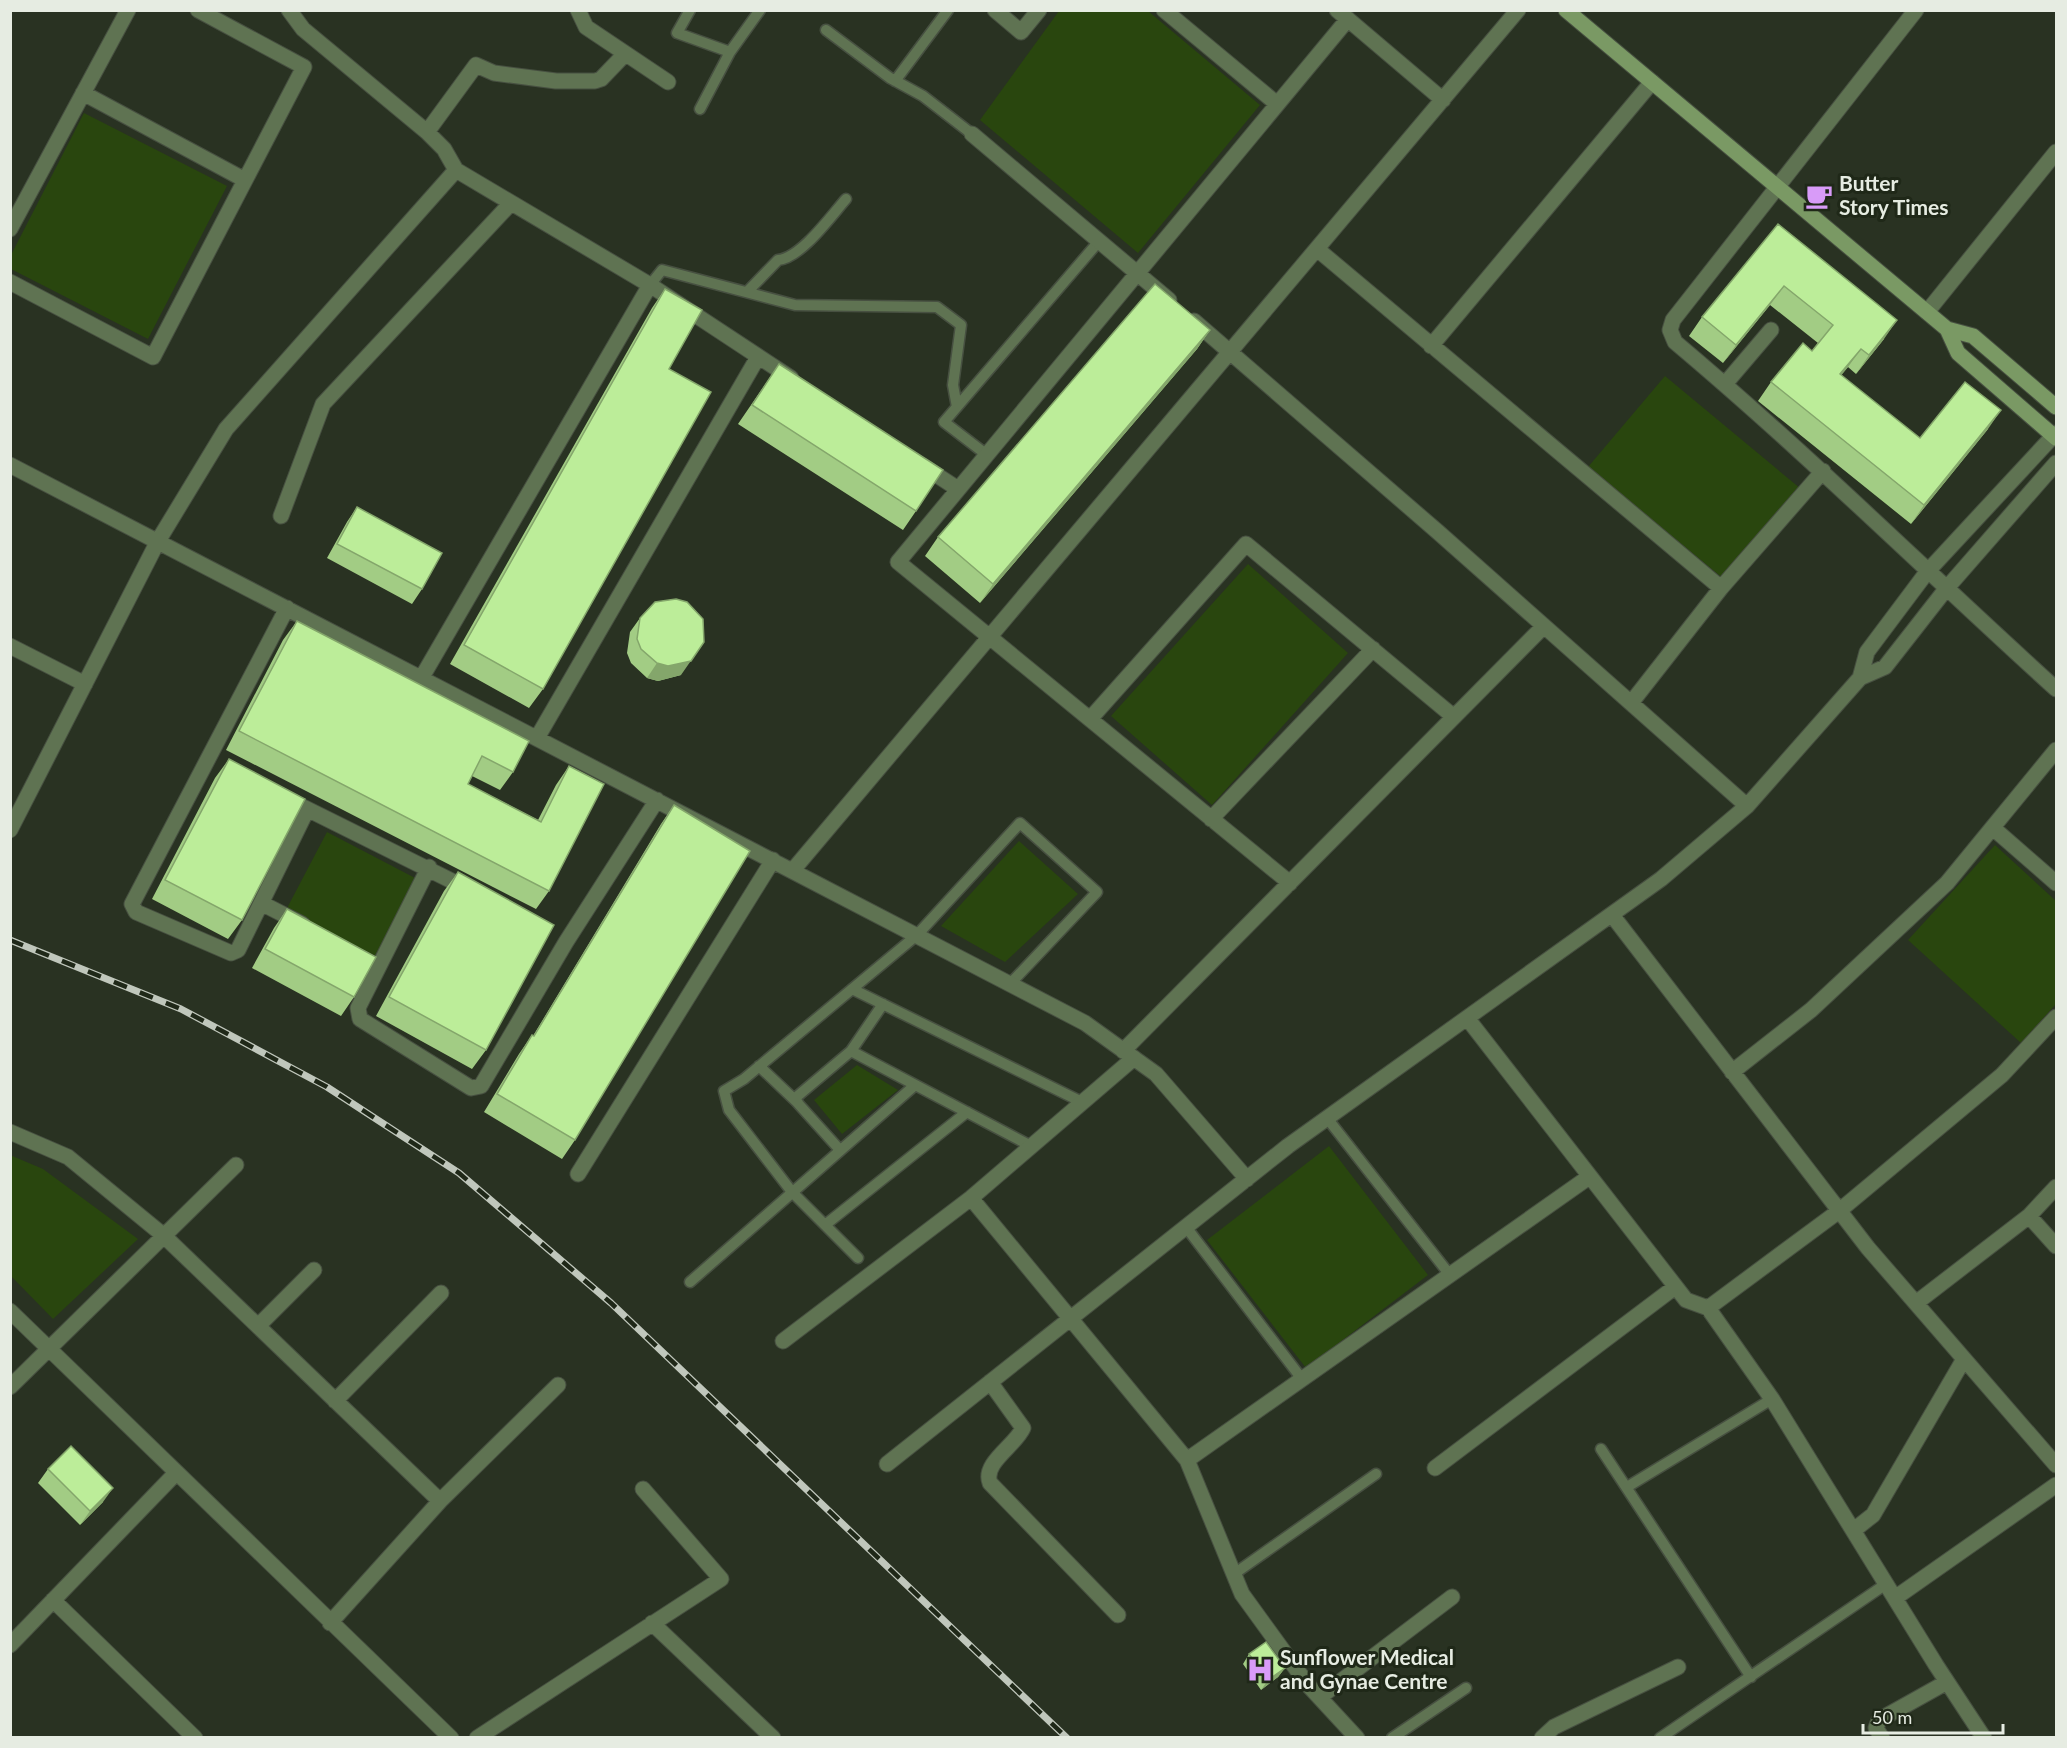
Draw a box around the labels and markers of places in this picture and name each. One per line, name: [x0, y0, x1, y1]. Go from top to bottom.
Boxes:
place label: Butter Story Times: [1839, 170, 1949, 219]
cafe icon: Butter Story Times: [1804, 181, 1834, 211]
place label: Sunflower Medical and Gynae Centre: [1280, 1644, 1454, 1693]
hospital icon: Sunflower Medical and Gynae Centre: [1245, 1655, 1275, 1685]

